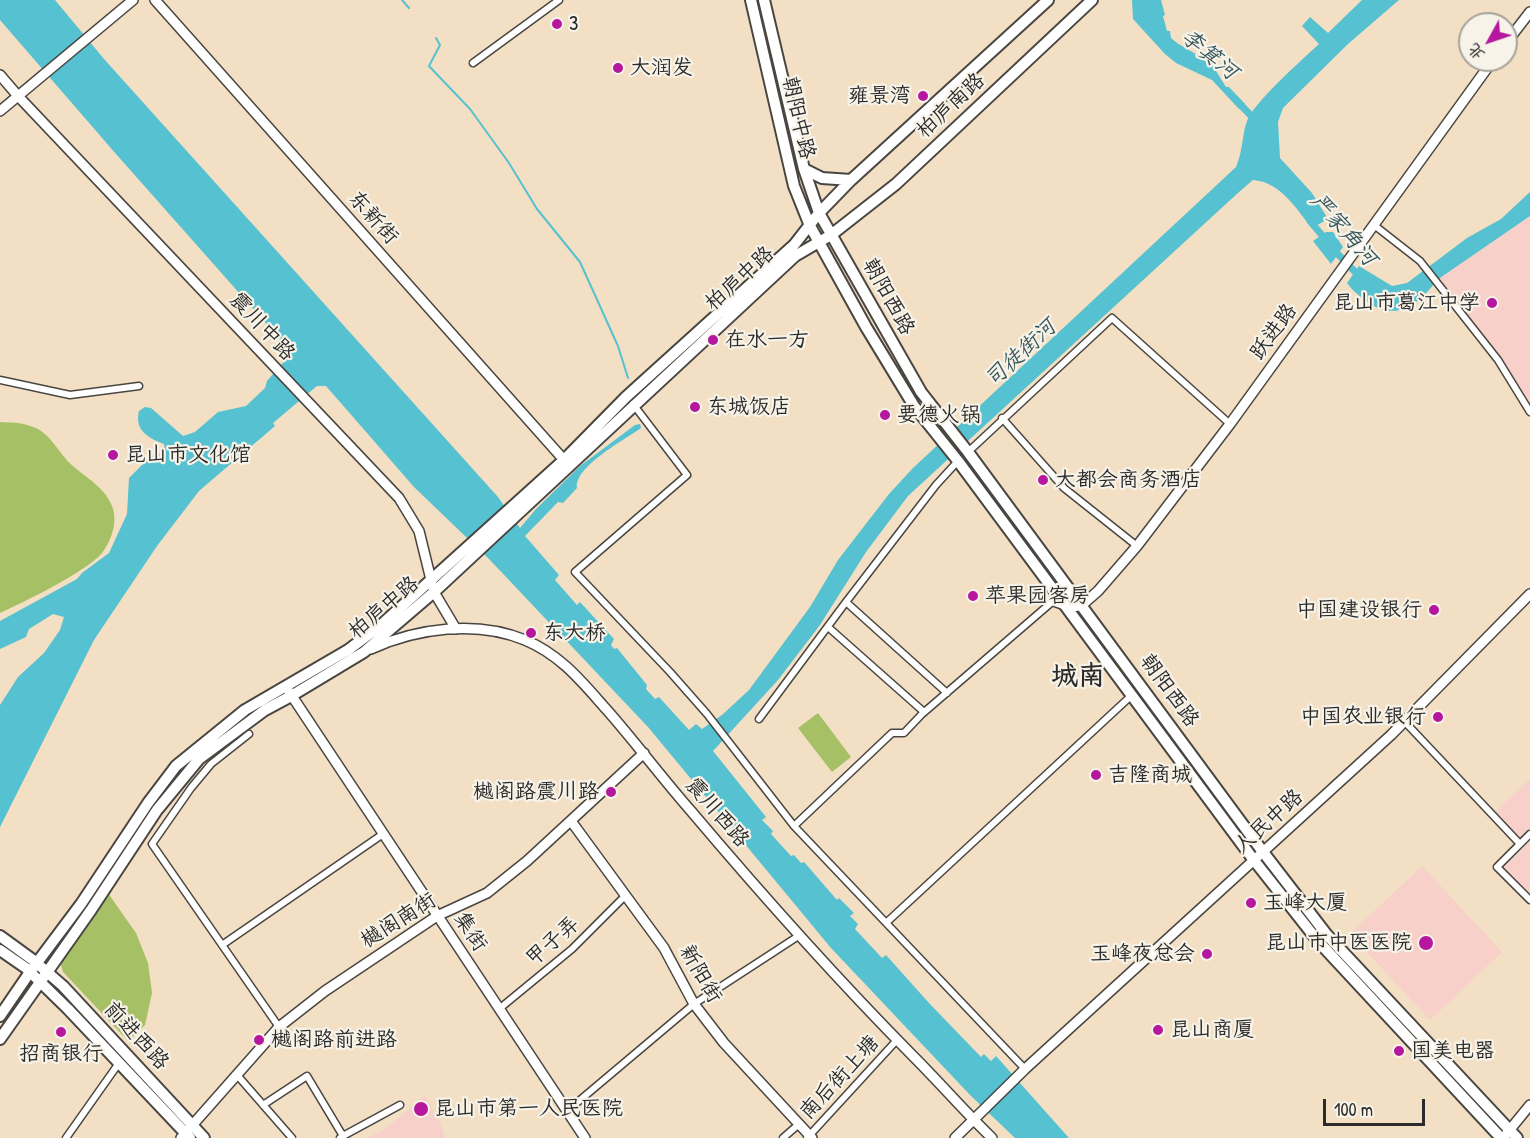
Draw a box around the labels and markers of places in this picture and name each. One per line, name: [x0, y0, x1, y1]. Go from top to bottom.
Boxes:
place label: 3: [569, 11, 578, 37]
marker: 3: [550, 17, 564, 31]
place label: 大润发: [630, 55, 693, 81]
marker: 大润发: [611, 61, 625, 75]
place label: 雍景湾: [848, 83, 911, 109]
marker: 雍景湾: [916, 89, 930, 103]
place label: 昆山市葛江中学: [1333, 290, 1480, 316]
marker: 昆山市葛江中学: [1485, 296, 1499, 310]
place label: 在水一方: [725, 327, 809, 353]
marker: 在水一方: [706, 333, 720, 347]
place label: 东城饭店: [707, 394, 791, 420]
marker: 东城饭店: [688, 400, 702, 414]
place label: 要德火锅: [897, 402, 981, 428]
marker: 要德火锅: [878, 408, 892, 422]
place label: 昆山市文化馆: [125, 442, 251, 468]
marker: 昆山市文化馆: [106, 448, 120, 462]
place label: 大都会商务酒店: [1055, 467, 1202, 493]
marker: 大都会商务酒店: [1036, 473, 1050, 487]
place label: 苹果园客房: [985, 583, 1090, 609]
marker: 苹果园客房: [966, 589, 980, 603]
place label: 中国建设银行: [1296, 597, 1422, 623]
marker: 中国建设银行: [1427, 603, 1441, 617]
place label: 东大桥: [543, 620, 606, 646]
marker: 东大桥: [524, 626, 538, 640]
place label: 中国农业银行: [1300, 704, 1426, 730]
marker: 中国农业银行: [1431, 710, 1445, 724]
place label: 吉隆商城: [1108, 762, 1192, 788]
marker: 吉隆商城: [1089, 768, 1103, 782]
place label: 樾阁路震川路: [473, 779, 599, 805]
marker: 樾阁路震川路: [604, 785, 618, 799]
place label: 玉峰大厦: [1263, 890, 1347, 916]
marker: 玉峰大厦: [1244, 896, 1258, 910]
place label: 昆山市中医医院: [1265, 930, 1412, 956]
marker: 昆山市中医医院: [1417, 934, 1435, 952]
place label: 玉峰夜总会: [1090, 941, 1195, 967]
marker: 玉峰夜总会: [1200, 947, 1214, 961]
place label: 昆山商厦: [1170, 1017, 1254, 1043]
marker: 昆山商厦: [1151, 1023, 1165, 1037]
marker: 招商银行: [54, 1025, 68, 1039]
place label: 樾阁路前进路: [271, 1027, 397, 1053]
marker: 樾阁路前进路: [252, 1033, 266, 1047]
place label: 国美电器: [1411, 1038, 1495, 1064]
place label: 招商银行: [19, 1041, 103, 1067]
marker: 国美电器: [1392, 1044, 1406, 1058]
place label: 昆山市第一人民医院: [434, 1096, 623, 1122]
marker: 昆山市第一人民医院: [412, 1100, 430, 1118]

